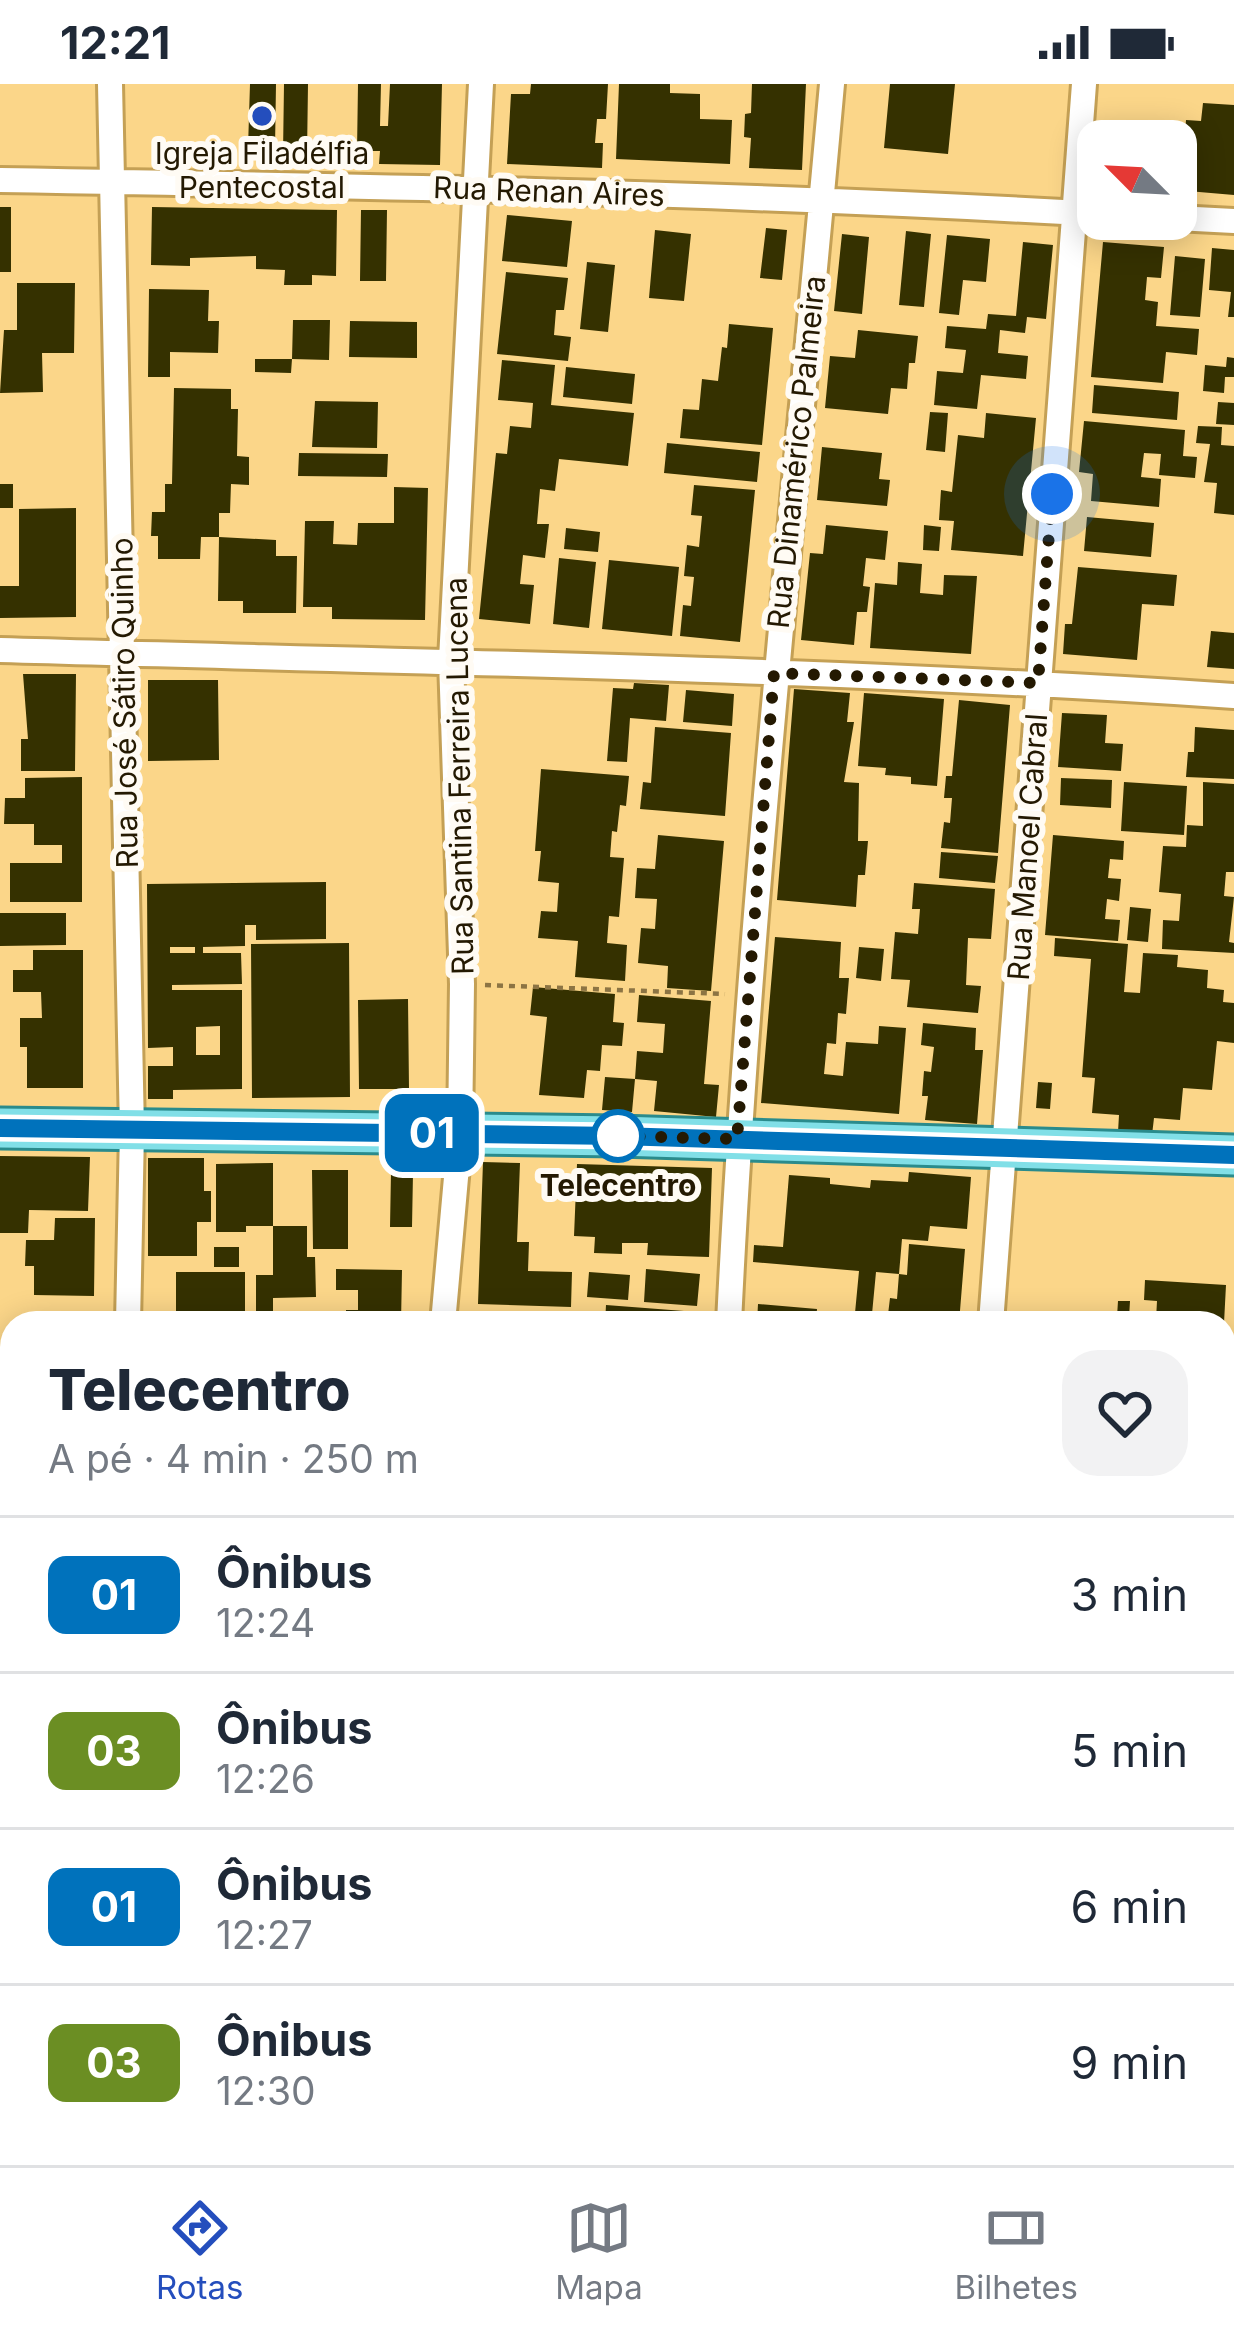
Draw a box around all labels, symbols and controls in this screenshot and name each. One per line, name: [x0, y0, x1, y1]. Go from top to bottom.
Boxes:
text: 12:21: [60, 15, 171, 70]
marker: Igreja Filadélfia Pentecostal: [249, 103, 275, 129]
north arrow: [1077, 120, 1197, 240]
map controls: [1077, 120, 1197, 240]
place label: Igreja Filadélfia Pentecostal: [155, 135, 369, 205]
street label: Rua Renan Aires: [433, 169, 665, 213]
street label: Rua Dinamérico Palmeira: [760, 274, 832, 630]
your location: [1022, 464, 1082, 524]
street label: Rua José Sátiro Quinho: [103, 537, 145, 869]
street label: Rua Santina Ferreira Lucena: [438, 577, 480, 975]
street label: Rua Manoel Cabral: [1000, 712, 1054, 982]
line badge: 01: [378, 1094, 486, 1172]
text: 01: [409, 1107, 455, 1158]
marker: Telecentro: [593, 1111, 643, 1161]
place label: Telecentro: [540, 1167, 696, 1203]
button: heart: [1062, 1350, 1188, 1476]
text: Telecentro: [48, 1355, 351, 1424]
text: A pé · 4 min · 250 m: [48, 1435, 419, 1482]
text: Ônibus: [216, 1544, 372, 1599]
text: 3 min: [1071, 1567, 1188, 1622]
text: 01: [91, 1569, 137, 1620]
text: 12:24: [216, 1599, 315, 1646]
text: Ônibus: [216, 1700, 372, 1755]
text: 5 min: [1071, 1723, 1188, 1778]
text: 03: [86, 1725, 142, 1776]
text: 12:26: [216, 1755, 315, 1802]
text: Ônibus: [216, 1856, 372, 1911]
text: 6 min: [1071, 1879, 1188, 1934]
text: 01: [91, 1881, 137, 1932]
text: 12:27: [216, 1911, 313, 1958]
text: Ônibus: [216, 2012, 372, 2067]
text: 9 min: [1071, 2035, 1188, 2090]
text: 03: [86, 2037, 142, 2088]
text: 12:30: [216, 2067, 316, 2114]
tab: Rotas: [156, 2195, 243, 2307]
tab: Mapa: [555, 2195, 643, 2307]
tab: Bilhetes: [955, 2195, 1078, 2307]

